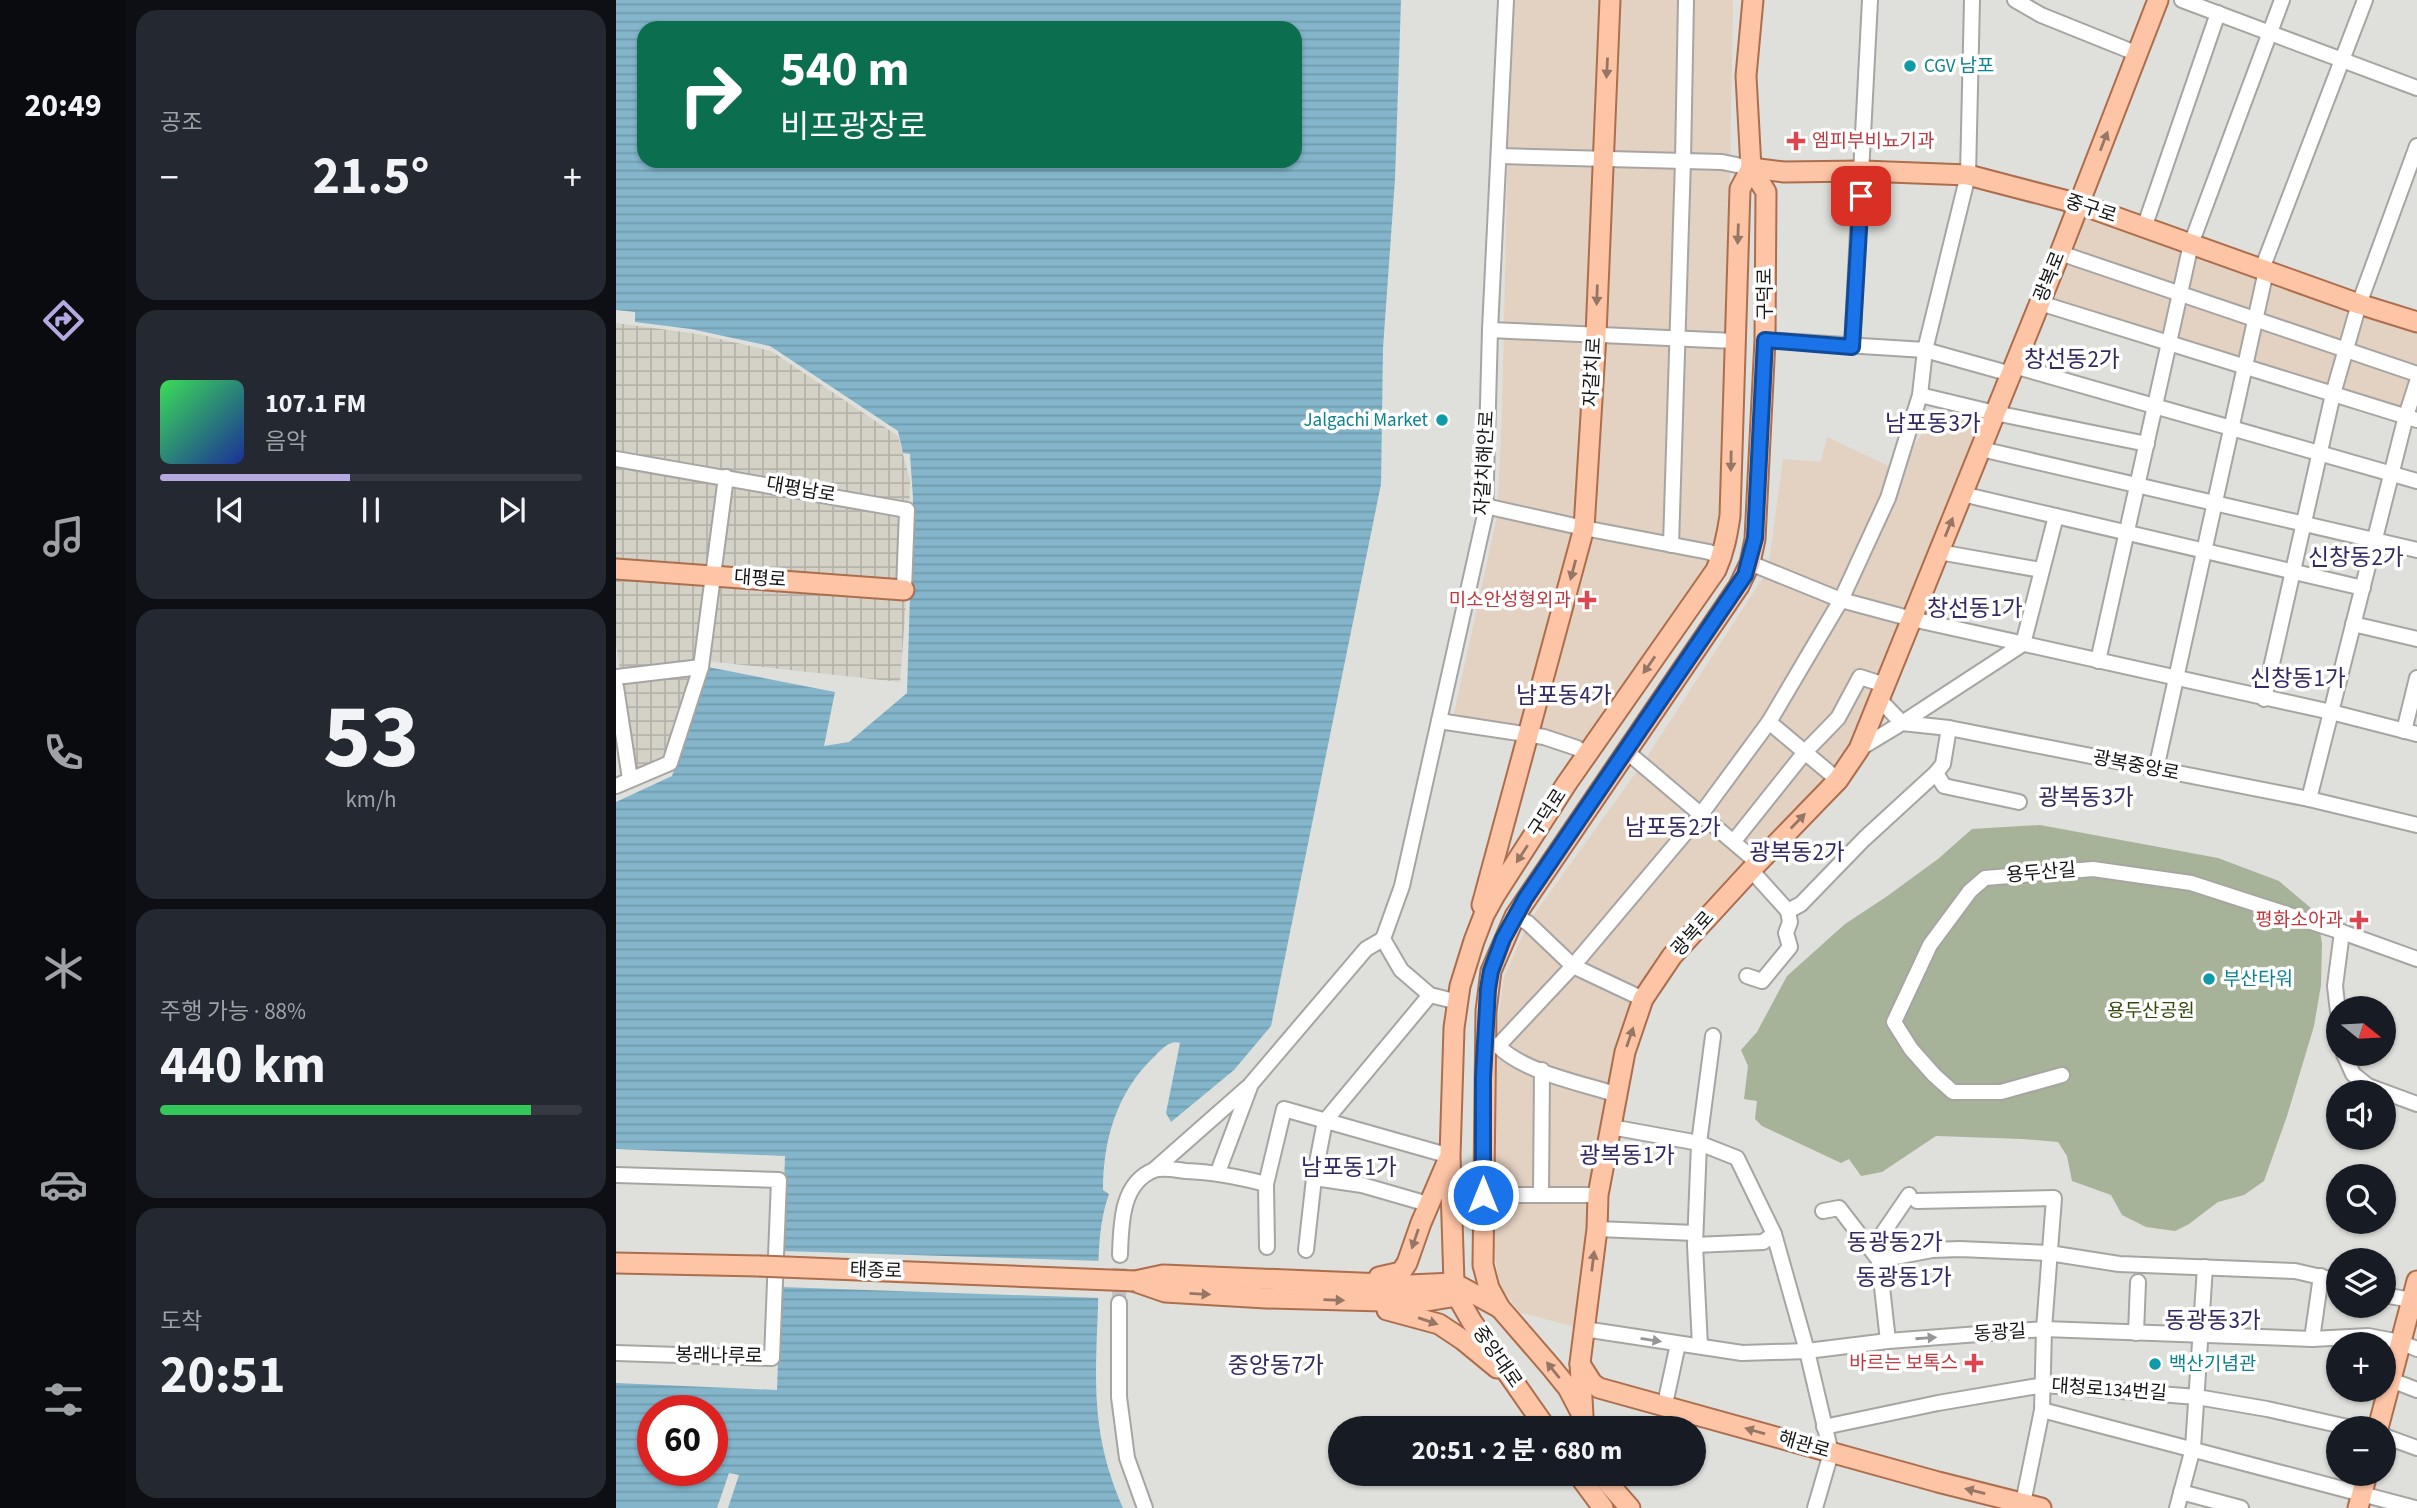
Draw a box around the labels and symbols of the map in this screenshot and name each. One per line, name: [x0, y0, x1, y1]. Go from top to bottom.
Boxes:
place label: CGV 남포: [1924, 53, 1994, 80]
one-way arrow: [1601, 57, 1612, 79]
marker: CGV 남포: [1902, 58, 1918, 74]
place label: 엠피부비뇨기과: [1812, 128, 1934, 155]
one-way arrow: [2099, 130, 2110, 151]
marker: 엠피부비뇨기과: [1786, 131, 1806, 151]
pin: [1831, 166, 1891, 226]
street label: 중구로: [2062, 188, 2120, 230]
one-way arrow: [1733, 223, 1744, 245]
street label: 광복로: [2028, 248, 2072, 306]
street label: 구덕로: [1752, 268, 1779, 320]
one-way arrow: [1591, 285, 1603, 307]
street label: 자갈치로: [1578, 336, 1608, 408]
district label: 창선동2가: [2024, 343, 2120, 376]
place label: Jalgachi Market: [1303, 407, 1429, 434]
district label: 남포동3가: [1885, 407, 1981, 440]
street label: 자갈치해안로: [1469, 410, 1501, 516]
marker: Jalgachi Market: [1434, 412, 1450, 428]
one-way arrow: [1725, 450, 1737, 472]
street label: 대평남로: [764, 471, 838, 509]
one-way arrow: [1944, 516, 1955, 537]
district label: 신창동2가: [2308, 541, 2404, 574]
one-way arrow: [1567, 559, 1578, 581]
street label: 대평로: [733, 564, 787, 594]
place label: 미소안성형외과: [1449, 587, 1571, 614]
marker: 미소안성형외과: [1577, 590, 1597, 610]
district label: 창선동1가: [1927, 592, 2023, 625]
one-way arrow: [1642, 656, 1656, 674]
district label: 신창동1가: [2250, 662, 2346, 695]
district label: 남포동4가: [1516, 679, 1612, 712]
street label: 광복중앙로: [2091, 744, 2181, 788]
district label: 광복동3가: [2038, 781, 2134, 814]
street label: 구덕로: [1522, 784, 1574, 842]
district label: 남포동2가: [1625, 811, 1721, 844]
one-way arrow: [1789, 813, 1805, 830]
district label: 광복동2가: [1749, 836, 1845, 869]
one-way arrow: [1515, 845, 1529, 863]
street label: 용두산길: [2005, 857, 2077, 889]
street label: 광복로: [1665, 905, 1721, 963]
place label: 평화소아과: [2256, 907, 2343, 934]
marker: 평화소아과: [2349, 910, 2369, 930]
place label: 부산타워: [2223, 966, 2293, 993]
marker: 부산타워: [2201, 971, 2217, 987]
north arrow: [2326, 996, 2396, 1066]
park label: 용두산공원: [2107, 998, 2195, 1025]
one-way arrow: [1625, 1027, 1636, 1048]
district label: 광복동1가: [1579, 1139, 1675, 1172]
district label: 남포동1가: [1301, 1151, 1397, 1184]
position arrow: [1446, 1158, 1520, 1232]
district label: 동광동2가: [1847, 1226, 1943, 1259]
one-way arrow: [1409, 1228, 1420, 1249]
one-way arrow: [1587, 1250, 1598, 1272]
street label: 태종로: [849, 1257, 903, 1285]
district label: 동광동1가: [1856, 1261, 1952, 1294]
one-way arrow: [1189, 1289, 1211, 1300]
one-way arrow: [1323, 1294, 1345, 1305]
district label: 동광동3가: [2165, 1304, 2261, 1337]
one-way arrow: [1417, 1316, 1438, 1327]
street label: 동광길: [1973, 1318, 2027, 1348]
street label: 중앙대로: [1466, 1321, 1528, 1393]
one-way arrow: [1915, 1332, 1937, 1343]
one-way arrow: [1640, 1335, 1662, 1346]
street label: 봉래나루로: [675, 1342, 763, 1370]
district label: 중앙동7가: [1228, 1349, 1324, 1382]
place label: 바르는 보톡스: [1849, 1350, 1958, 1377]
place label: 백산기념관: [2169, 1351, 2256, 1378]
marker: 바르는 보톡스: [1964, 1353, 1984, 1373]
marker: 백산기념관: [2147, 1356, 2163, 1372]
one-way arrow: [1545, 1361, 1561, 1379]
street label: 대청로134번길: [2050, 1372, 2168, 1408]
speed limit sign: 60: [637, 1395, 728, 1486]
one-way arrow: [1745, 1425, 1766, 1435]
street label: 해관로: [1775, 1425, 1833, 1465]
one-way arrow: [1964, 1485, 1986, 1496]

